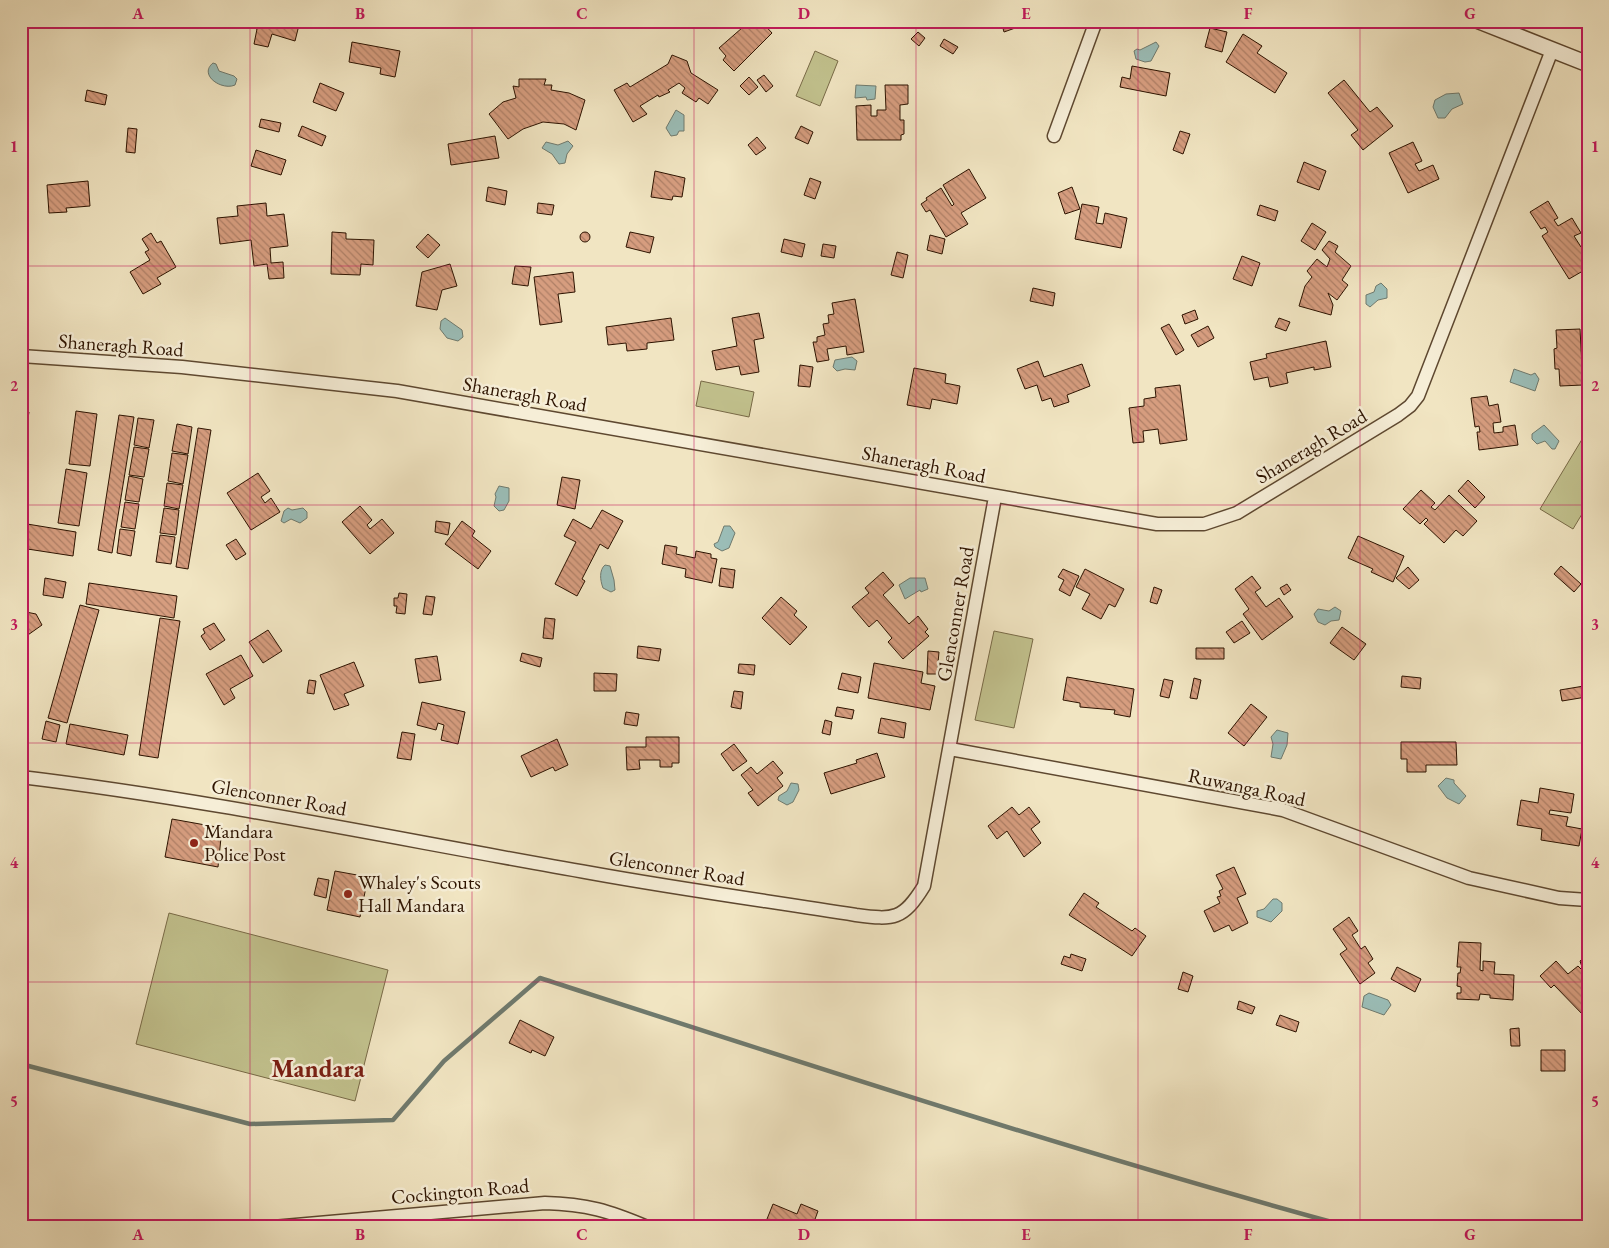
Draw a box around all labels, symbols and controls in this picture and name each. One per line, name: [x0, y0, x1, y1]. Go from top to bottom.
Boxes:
text: A: [131, 3, 144, 24]
text: B: [355, 3, 365, 24]
text: C: [576, 3, 588, 24]
text: D: [798, 3, 810, 24]
text: E: [1021, 3, 1031, 24]
text: F: [1244, 3, 1253, 24]
text: G: [1464, 3, 1476, 24]
text: 1: [10, 136, 18, 157]
text: 1: [1591, 136, 1599, 157]
street label: Shaneragh Road: [58, 328, 185, 362]
street label: Shaneragh Road: [461, 370, 590, 418]
text: 2: [10, 375, 19, 396]
text: 2: [1591, 375, 1600, 396]
street label: Shaneragh Road: [1251, 402, 1372, 489]
street label: Shaneragh Road: [860, 439, 989, 489]
street label: Glenconner Road: [930, 543, 980, 684]
text: 3: [10, 614, 18, 635]
text: 3: [1591, 614, 1599, 635]
street label: Ruwanga Road: [1186, 762, 1309, 812]
street label: Glenconner Road: [209, 772, 350, 822]
place label: Mandara Police Post: [204, 818, 286, 867]
marker: Mandara Police Post: [188, 837, 200, 849]
street label: Glenconner Road: [607, 844, 747, 892]
text: 4: [10, 852, 19, 873]
text: 4: [1591, 852, 1600, 873]
place label: Whaley's Scouts Hall Mandara: [358, 869, 481, 918]
marker: Whaley's Scouts Hall Mandara: [342, 888, 354, 900]
district label: Mandara: [271, 1052, 366, 1084]
text: 5: [10, 1091, 18, 1112]
text: 5: [1591, 1091, 1599, 1112]
street label: Cockington Road: [390, 1172, 531, 1210]
text: A: [131, 1224, 144, 1245]
text: B: [355, 1224, 365, 1245]
text: C: [576, 1224, 588, 1245]
text: D: [798, 1224, 810, 1245]
text: E: [1021, 1224, 1031, 1245]
text: F: [1244, 1224, 1253, 1245]
text: G: [1464, 1224, 1476, 1245]

